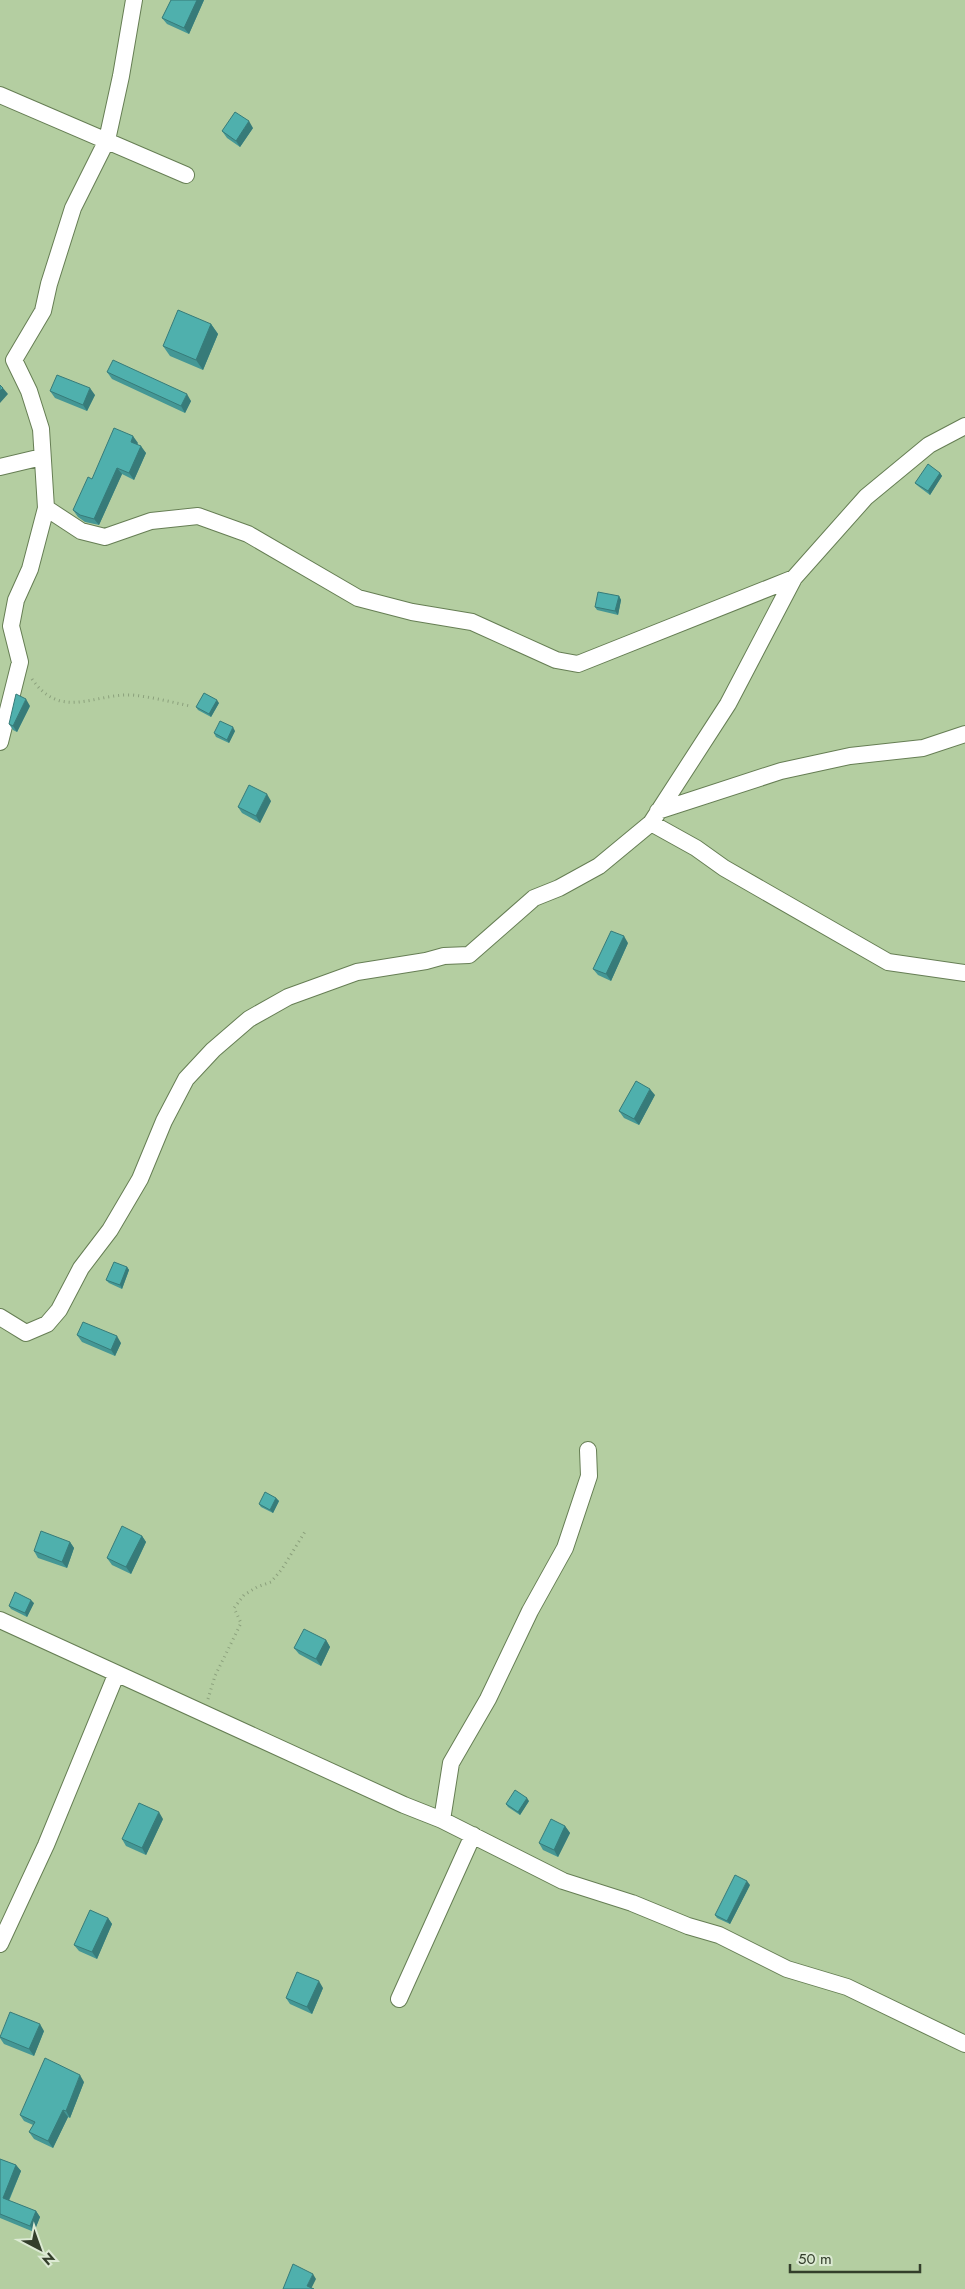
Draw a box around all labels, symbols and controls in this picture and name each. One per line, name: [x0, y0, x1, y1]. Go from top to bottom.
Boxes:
north arrow: [15, 2224, 65, 2274]
scale bar: [790, 2242, 920, 2274]
text: N: [38, 2248, 59, 2270]
text: 50 m: [798, 2248, 832, 2270]

